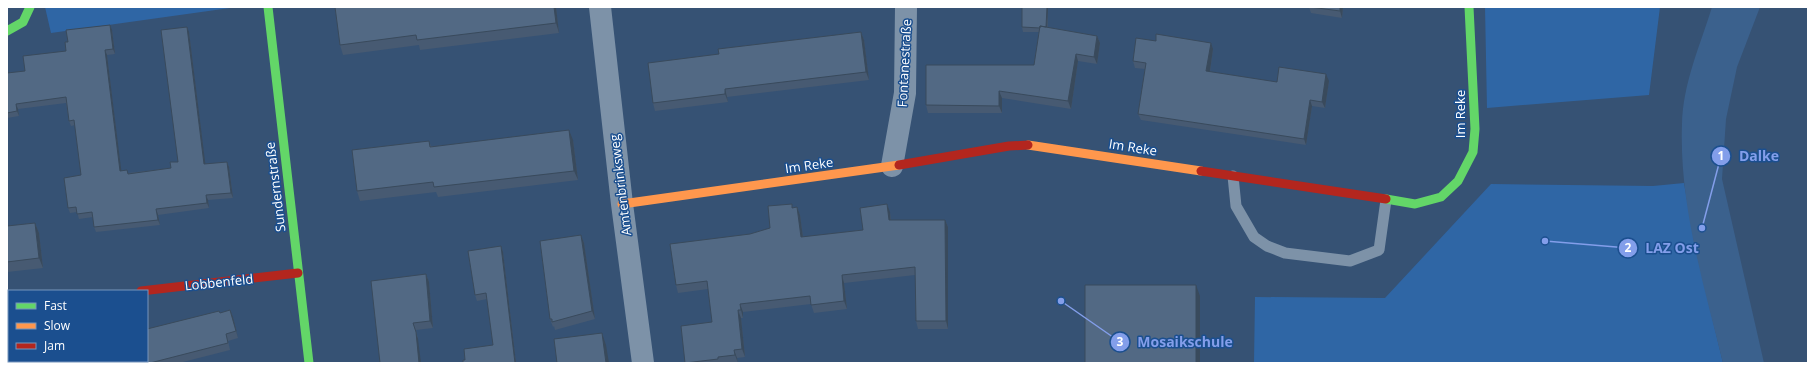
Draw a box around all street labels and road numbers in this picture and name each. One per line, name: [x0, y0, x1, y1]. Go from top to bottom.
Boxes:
street label: Fontanestraße: [893, 18, 915, 108]
street label: Im Reke: [1451, 90, 1469, 138]
street label: Amtenbrinksweg: [605, 133, 635, 237]
street label: Im Reke: [1108, 134, 1158, 160]
street label: Sundernstraße: [261, 141, 289, 233]
street label: Im Reke: [784, 153, 834, 177]
street label: Lobbenfeld: [184, 269, 254, 295]

